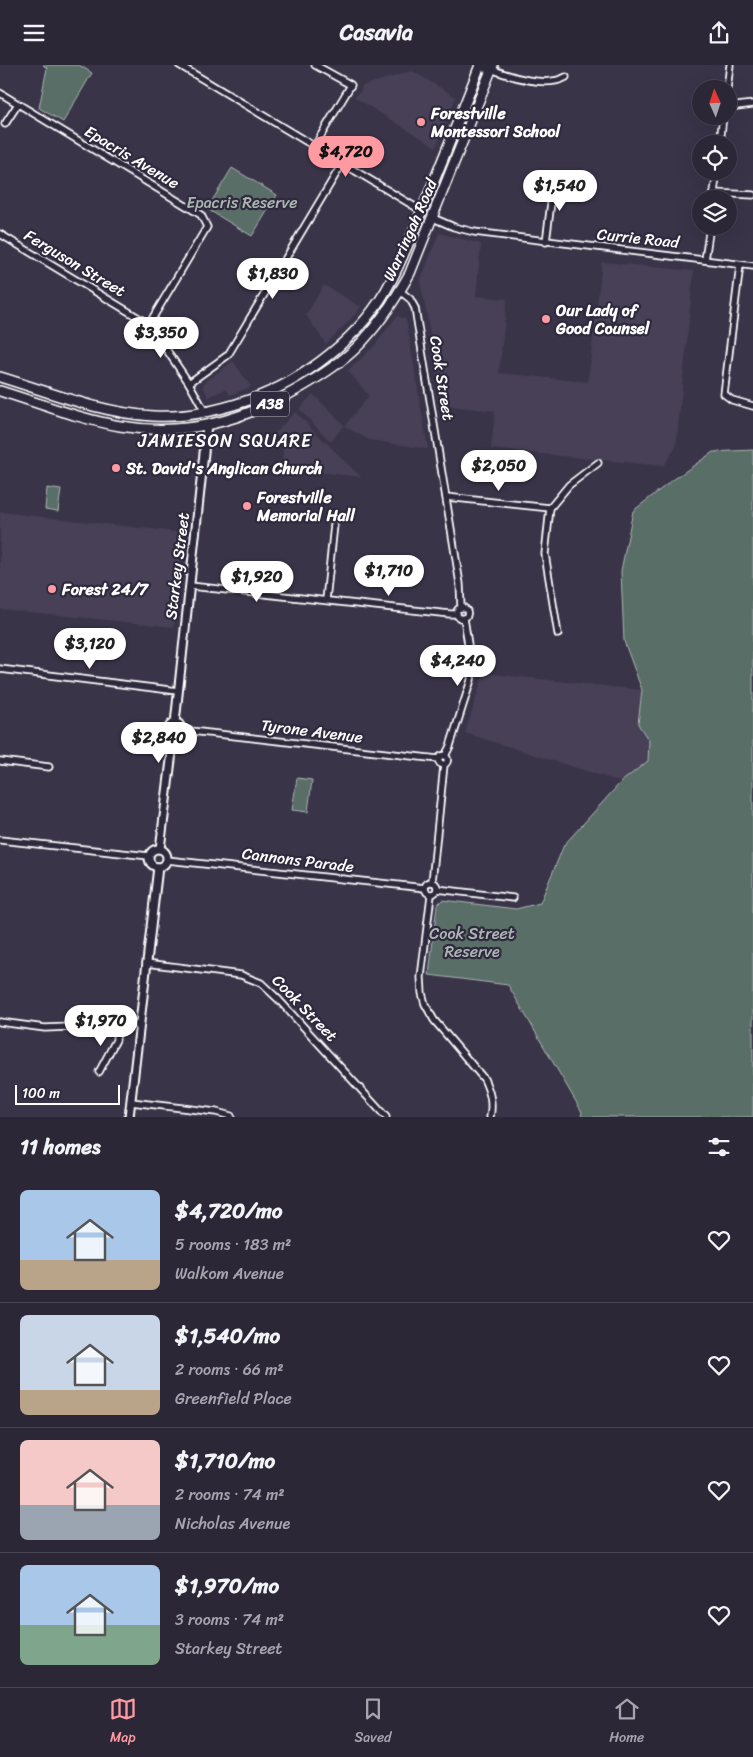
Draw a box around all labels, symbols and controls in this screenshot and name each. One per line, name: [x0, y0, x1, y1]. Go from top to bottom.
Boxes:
text: Casavia: [340, 13, 413, 52]
icon: menu: [20, 19, 48, 47]
icon: share: [705, 19, 733, 47]
north arrow: [692, 80, 738, 125]
map controls: [692, 80, 737, 235]
place label: Forestville Montessori School: [430, 99, 561, 146]
marker: Forestville Montessori School: [415, 116, 427, 128]
street label: Epacris Avenue: [79, 117, 185, 197]
pin: $4,720: [305, 135, 387, 178]
button: locate: [692, 135, 737, 180]
text: $4,720: [319, 137, 373, 166]
pin: $1,540: [519, 169, 601, 212]
text: $1,540: [534, 171, 586, 200]
street label: Warringah Road: [374, 173, 446, 286]
park label: Epacris Reserve: [186, 188, 298, 217]
button: layers: [692, 190, 737, 235]
street label: Currie Road: [596, 219, 682, 257]
street label: Ferguson Street: [18, 221, 132, 305]
pin: $1,830: [232, 257, 314, 300]
text: $1,830: [248, 259, 298, 288]
place label: Our Lady of Good Counsel: [555, 296, 651, 343]
marker: Our Lady of Good Counsel: [540, 313, 552, 325]
pin: $3,350: [120, 317, 202, 359]
text: $3,350: [135, 318, 187, 347]
street label: Cook Street: [421, 334, 463, 422]
road number: A38: [251, 391, 289, 417]
district label: JAMIESON SQUARE: [137, 425, 312, 457]
pin: $2,050: [458, 449, 540, 492]
text: $2,050: [472, 451, 526, 480]
place label: St. David's Anglican Church: [125, 454, 323, 483]
marker: St. David's Anglican Church: [110, 462, 122, 474]
place label: Forestville Memorial Hall: [256, 483, 356, 530]
marker: Forestville Memorial Hall: [241, 500, 253, 512]
street label: Starkey Street: [156, 511, 198, 621]
pin: $1,710: [348, 555, 430, 597]
text: $1,710: [365, 556, 413, 585]
pin: $1,920: [216, 561, 298, 603]
text: $1,920: [231, 562, 283, 591]
place label: Forest 24/7: [61, 575, 150, 604]
marker: Forest 24/7: [46, 583, 58, 595]
pin: $3,120: [49, 627, 131, 670]
text: $3,120: [65, 629, 115, 658]
pin: $4,240: [417, 645, 499, 687]
text: $4,240: [431, 646, 485, 675]
street label: Tyrone Avenue: [259, 710, 365, 752]
pin: $2,840: [118, 721, 200, 764]
text: $2,840: [132, 723, 186, 752]
street label: Cannons Parade: [240, 839, 356, 881]
park label: Cook Street Reserve: [429, 919, 515, 966]
street label: Cook Street: [265, 967, 345, 1049]
pin: $1,970: [60, 1005, 142, 1047]
text: $1,970: [75, 1006, 127, 1035]
text: 100 m: [22, 1081, 60, 1106]
scale bar: [15, 1082, 120, 1105]
text: 11 homes: [20, 1128, 101, 1166]
icon: filters: [705, 1133, 733, 1161]
text: $4,720/mo: [175, 1192, 283, 1230]
icon: home: [60, 1210, 120, 1270]
icon: heart: [705, 1226, 733, 1254]
text: 5 rooms · 183 m²: [175, 1230, 291, 1259]
text: Walkom Avenue: [175, 1259, 284, 1288]
text: $1,540/mo: [175, 1317, 280, 1355]
icon: home: [60, 1335, 120, 1395]
icon: heart: [705, 1351, 733, 1379]
text: 2 rooms · 66 m²: [175, 1355, 284, 1384]
text: Greenfield Place: [175, 1384, 292, 1413]
text: $1,710/mo: [175, 1442, 275, 1480]
icon: home: [60, 1460, 120, 1520]
icon: heart: [705, 1476, 733, 1504]
text: 2 rooms · 74 m²: [175, 1480, 285, 1509]
text: Nicholas Avenue: [175, 1509, 290, 1538]
text: $1,970/mo: [175, 1567, 279, 1605]
icon: home: [60, 1585, 120, 1645]
icon: heart: [705, 1601, 733, 1629]
text: 3 rooms · 74 m²: [175, 1605, 284, 1634]
text: Starkey Street: [175, 1634, 282, 1663]
tab: Map: [109, 1695, 137, 1750]
tab: Saved: [355, 1695, 391, 1750]
tab: Home: [609, 1695, 644, 1750]

